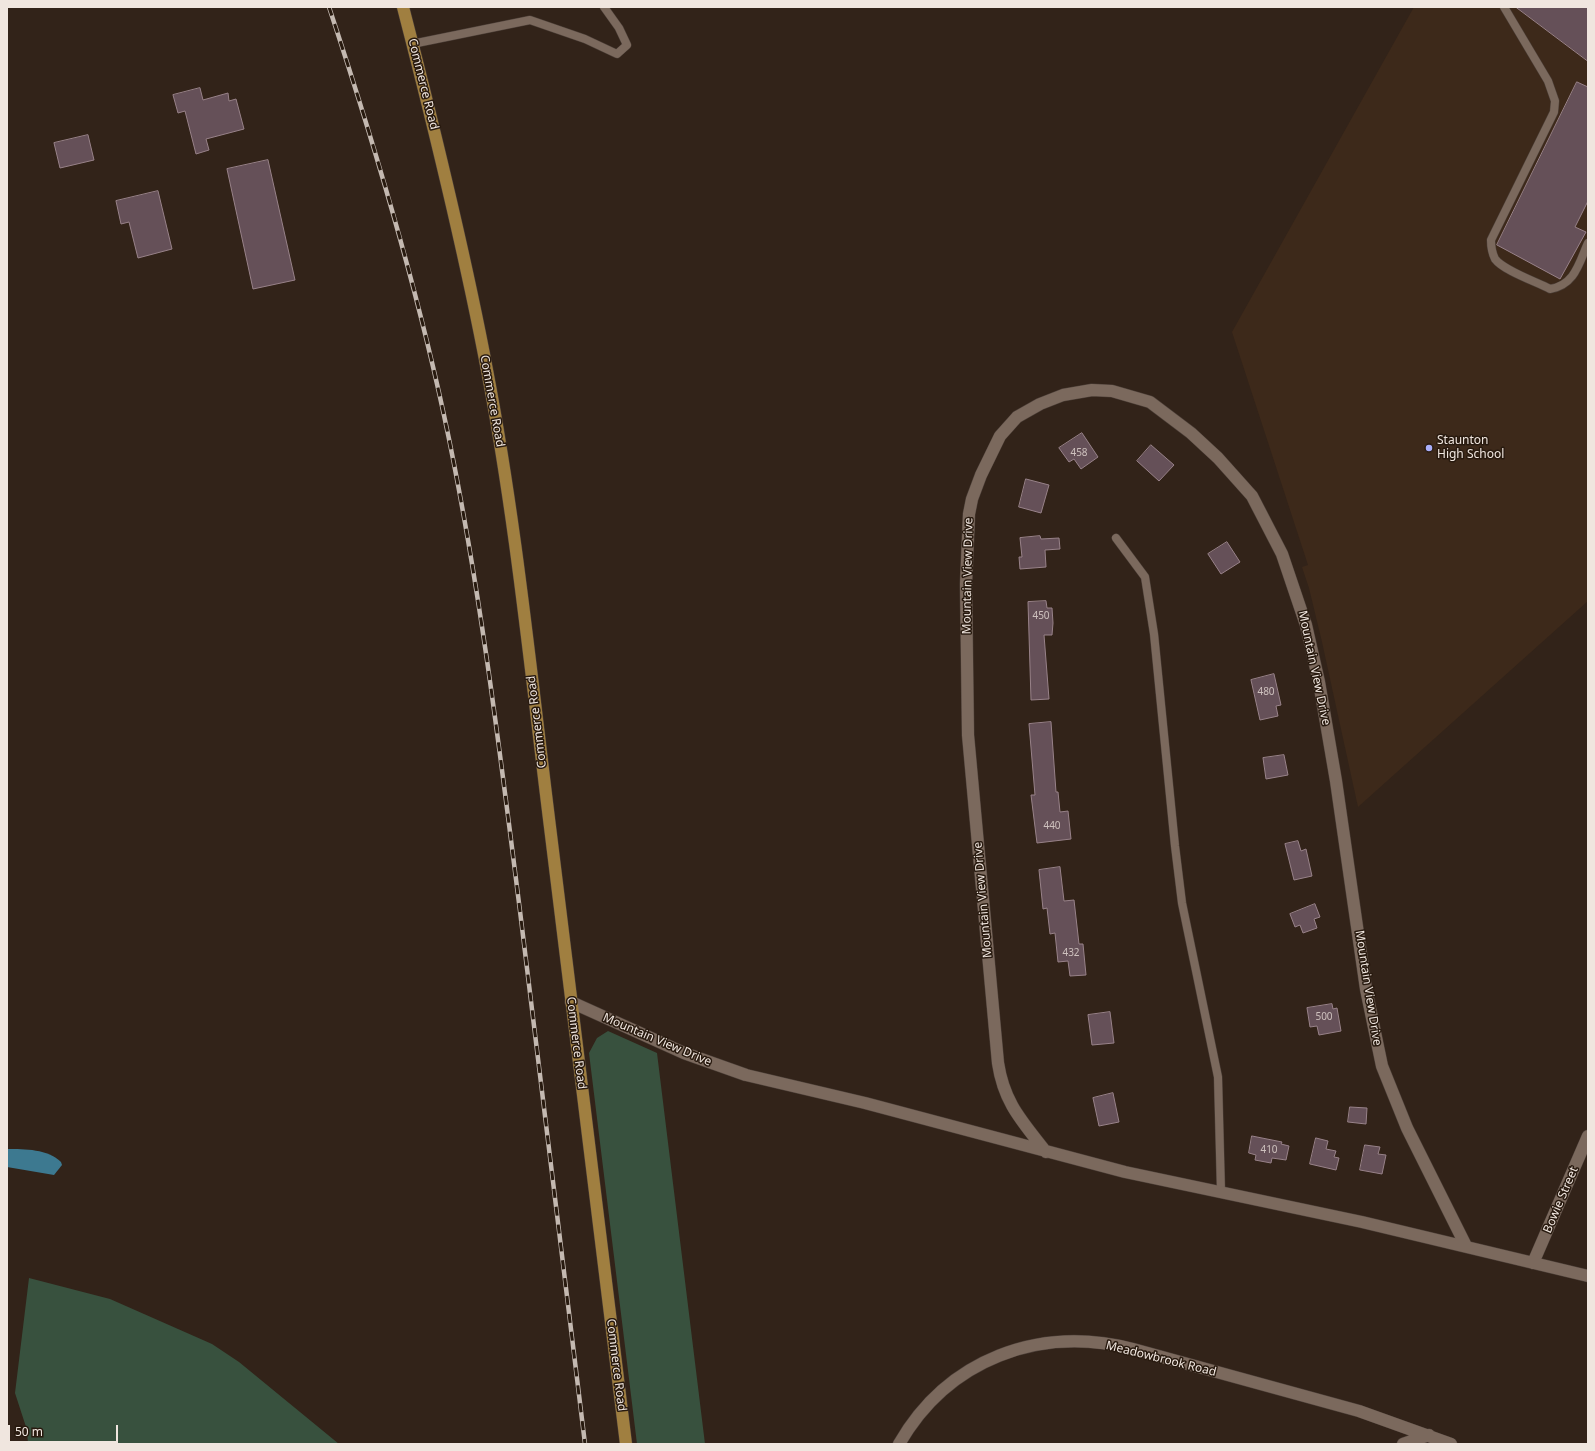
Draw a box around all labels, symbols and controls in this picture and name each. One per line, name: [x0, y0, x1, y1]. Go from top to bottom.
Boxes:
street label: Commerce Road: [405, 37, 441, 131]
street label: Commerce Road: [477, 354, 507, 448]
place label: Staunton High School: [1437, 434, 1504, 462]
marker: Staunton High School: [1424, 443, 1434, 453]
house number: 458: [1070, 447, 1088, 459]
street label: Mountain View Drive: [960, 518, 976, 634]
street label: Mountain View Drive: [1295, 609, 1333, 727]
house number: 450: [1032, 610, 1050, 622]
street label: Commerce Road: [524, 675, 550, 769]
house number: 480: [1257, 686, 1275, 698]
house number: 440: [1043, 820, 1061, 832]
street label: Mountain View Drive: [971, 841, 995, 959]
street label: Mountain View Drive: [1352, 929, 1384, 1047]
house number: 432: [1062, 947, 1080, 959]
street label: Commerce Road: [563, 996, 589, 1090]
street label: Mountain View Drive: [600, 1011, 714, 1069]
house number: 500: [1315, 1011, 1333, 1023]
house number: 410: [1260, 1144, 1278, 1156]
street label: Bowie Street: [1541, 1165, 1581, 1235]
street label: Commerce Road: [603, 1318, 629, 1412]
street label: Meadowbrook Road: [1104, 1338, 1218, 1380]
scale bar: [10, 1417, 120, 1443]
text: 50 m: [15, 1423, 43, 1440]

